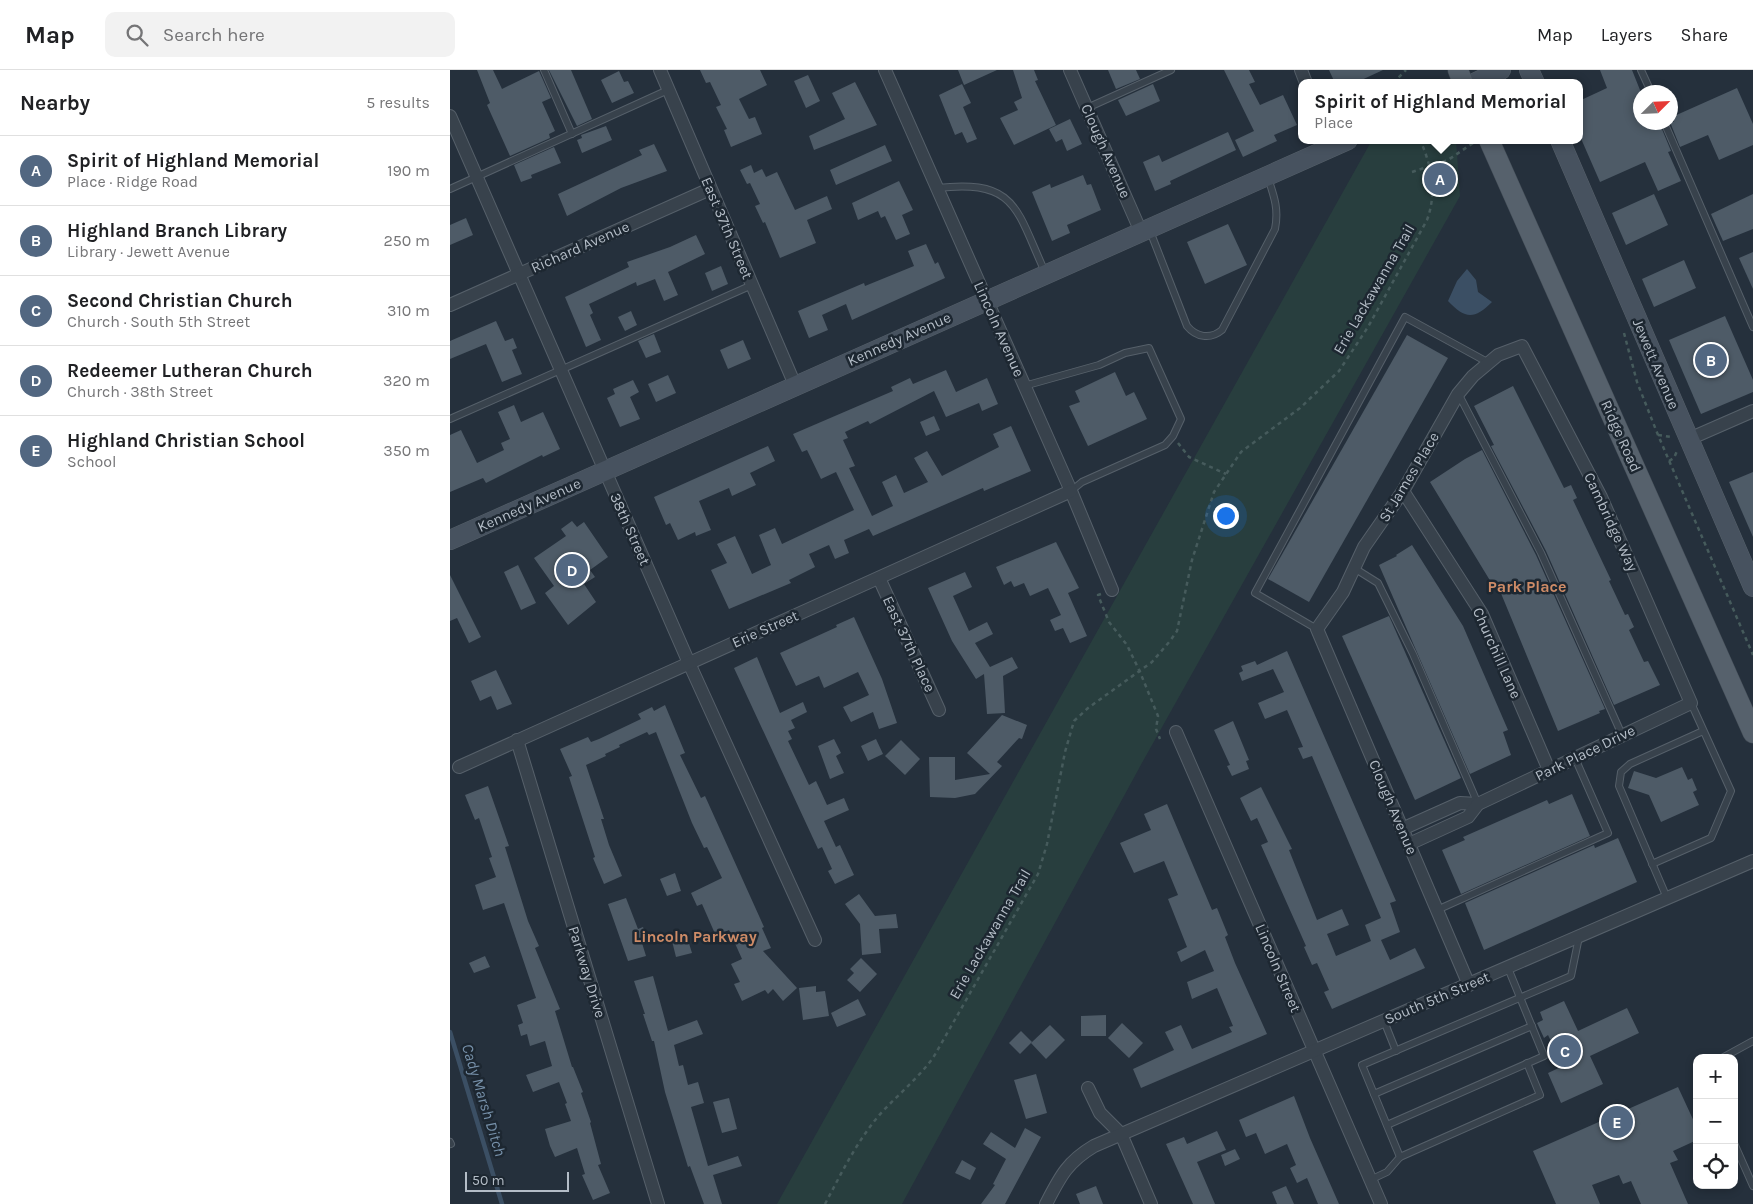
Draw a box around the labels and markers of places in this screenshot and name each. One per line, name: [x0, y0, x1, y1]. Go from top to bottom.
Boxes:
pin: A: [1424, 160, 1456, 198]
pin: B: [1695, 341, 1727, 379]
pin: D: [556, 551, 588, 589]
pin: C: [1549, 1032, 1581, 1070]
pin: E: [1601, 1103, 1633, 1141]

